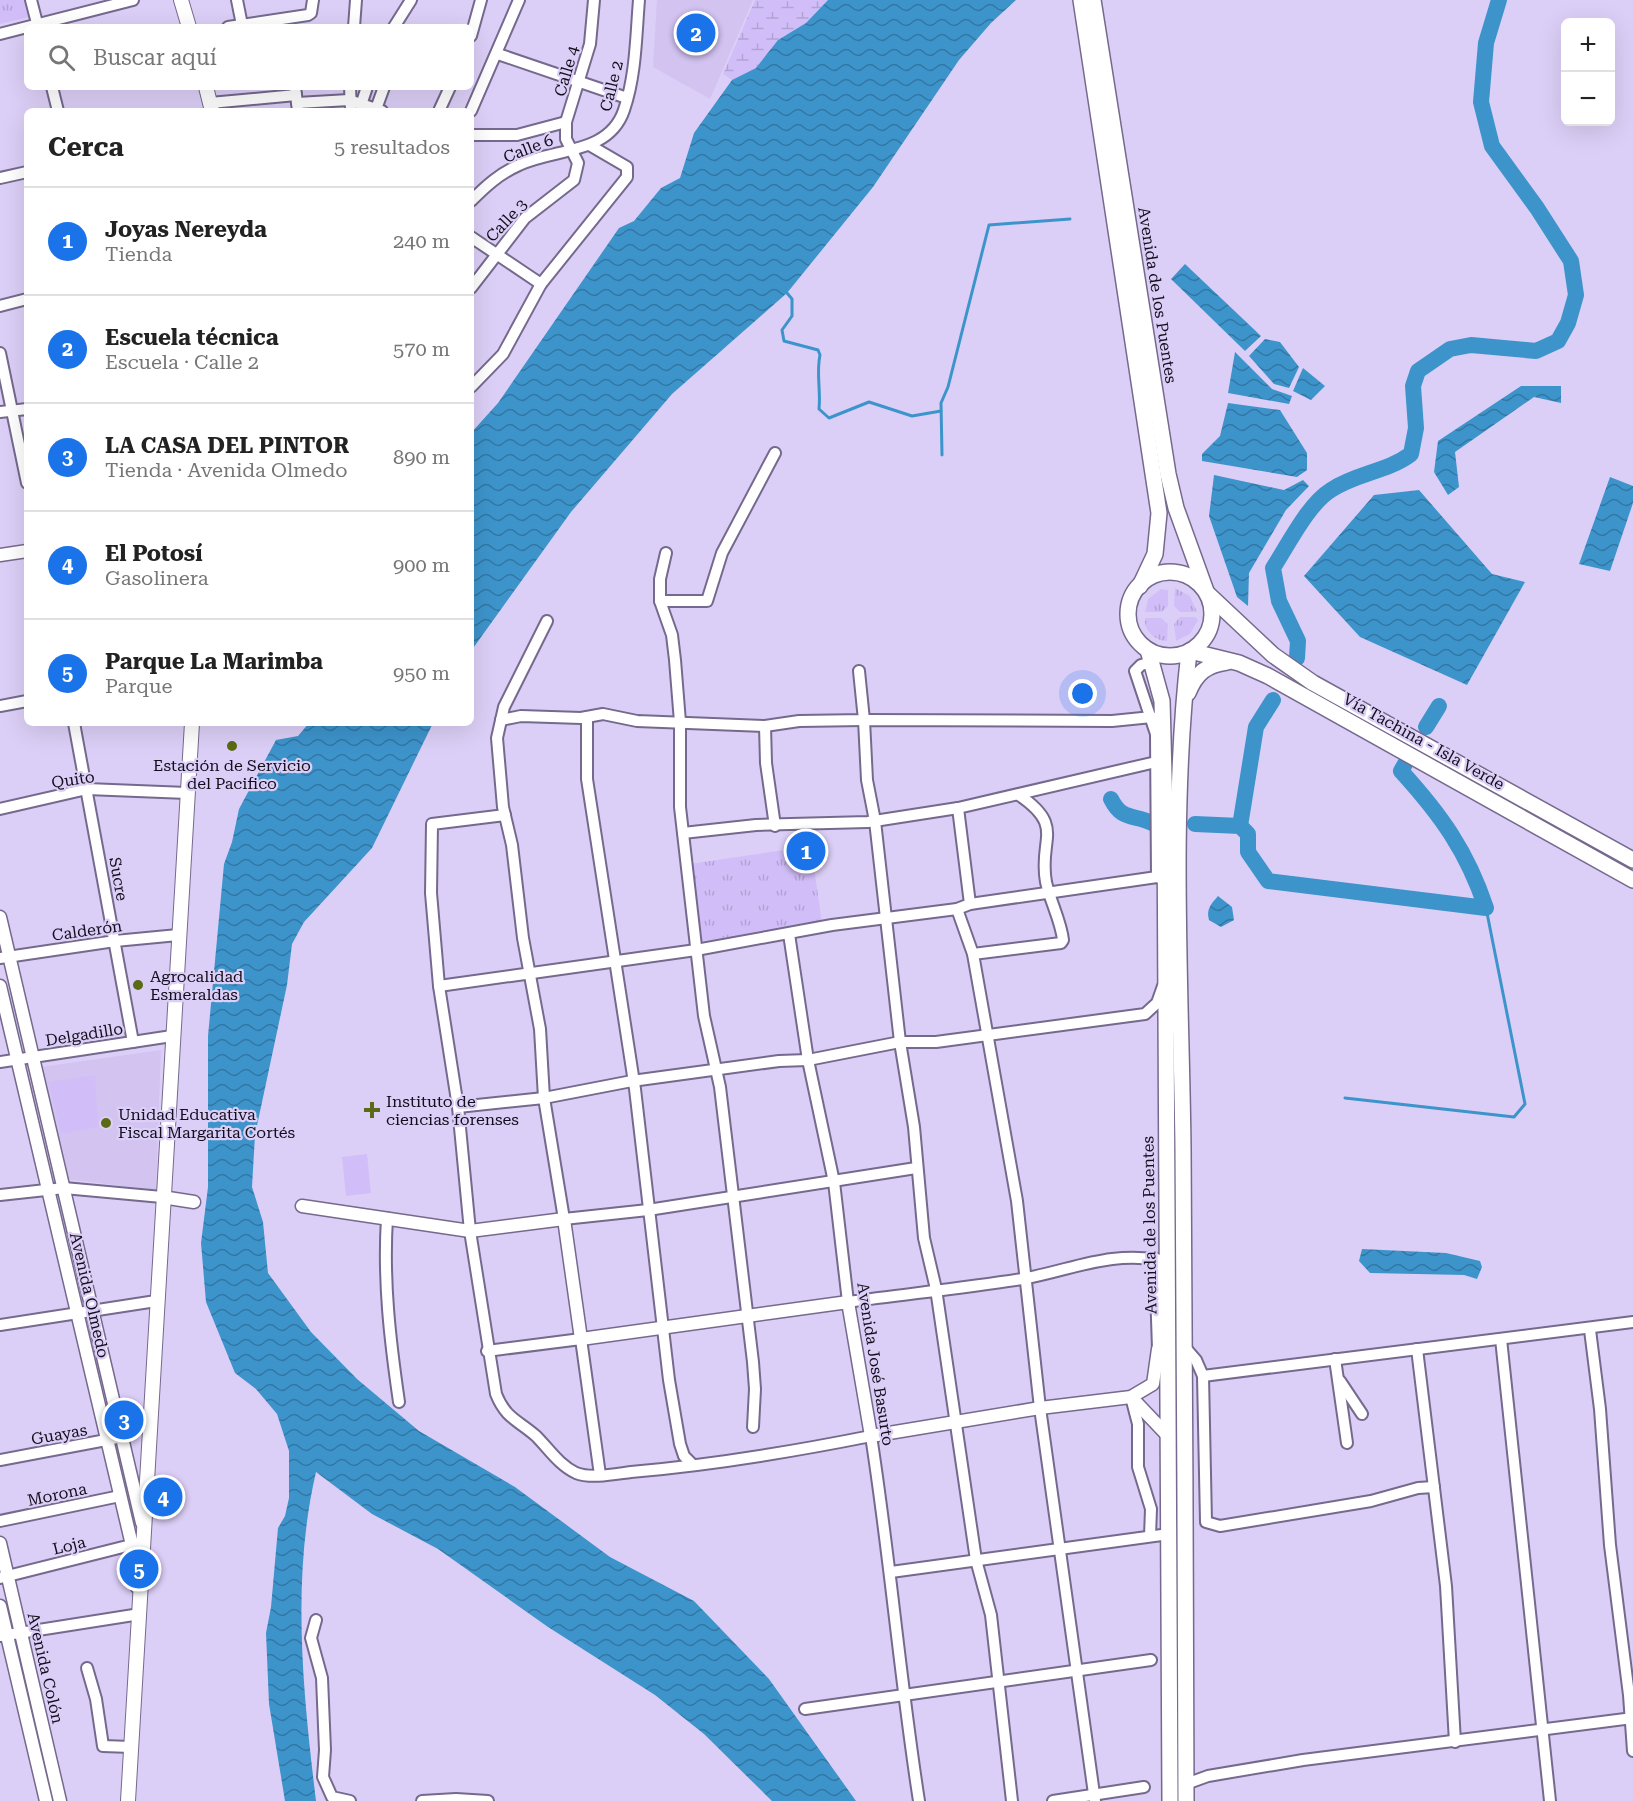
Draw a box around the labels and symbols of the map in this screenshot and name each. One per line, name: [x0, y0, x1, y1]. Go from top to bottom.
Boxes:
pin: 2: [676, 10, 716, 56]
street label: Calle 4: [550, 44, 583, 99]
street label: Calle 2: [596, 59, 627, 114]
street label: Calle 6: [501, 130, 556, 167]
street label: Calle 3: [482, 195, 531, 246]
street label: Avenida de los Puentes: [1134, 206, 1181, 385]
your location: [1068, 679, 1097, 708]
street label: Vía Tachina - Isla Verde: [1340, 689, 1508, 794]
marker: Estación de Servicio del Pacifico: [225, 739, 239, 753]
place label: Estación de Servicio del Pacifico: [153, 756, 311, 793]
street label: Quito: [50, 767, 96, 792]
pin: 1: [786, 828, 826, 874]
street label: Sucre: [105, 856, 132, 903]
street label: Calderón: [51, 916, 123, 945]
place label: Agrocalidad Esmeraldas: [150, 967, 243, 1004]
marker: Agrocalidad Esmeraldas: [131, 978, 145, 992]
street label: Delgadillo: [44, 1019, 124, 1050]
place label: Instituto de ciencias forenses: [386, 1092, 519, 1129]
marker: Instituto de ciencias forenses: [363, 1101, 381, 1119]
place label: Unidad Educativa Fiscal Margarita Cortés: [118, 1105, 296, 1142]
marker: Unidad Educativa Fiscal Margarita Cortés: [99, 1116, 113, 1130]
street label: Avenida de los Puentes: [1138, 1135, 1161, 1314]
street label: Avenida Olmedo: [66, 1231, 113, 1360]
street label: Avenida José Basurto: [853, 1281, 898, 1447]
pin: 3: [104, 1398, 144, 1442]
street label: Guayas: [30, 1420, 89, 1449]
pin: 4: [144, 1474, 182, 1520]
street label: Morona: [26, 1479, 89, 1510]
street label: Loja: [51, 1532, 88, 1559]
pin: 5: [120, 1546, 158, 1592]
street label: Avenida Colón: [24, 1611, 68, 1725]

